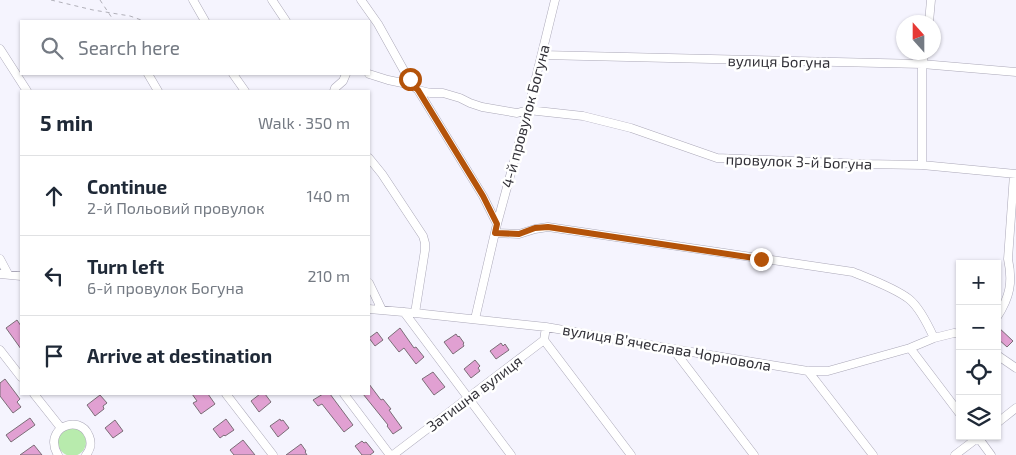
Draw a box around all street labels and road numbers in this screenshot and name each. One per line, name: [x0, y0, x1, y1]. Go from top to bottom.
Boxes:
street label: 4-й провулок Богуна: [497, 42, 554, 190]
street label: вулиця Богуна: [727, 51, 831, 72]
street label: провулок 3-й Богуна: [725, 149, 873, 174]
street label: вулиця Вʼячеслава Чорновола: [561, 320, 773, 375]
street label: Затишна вулиця: [423, 351, 526, 436]

